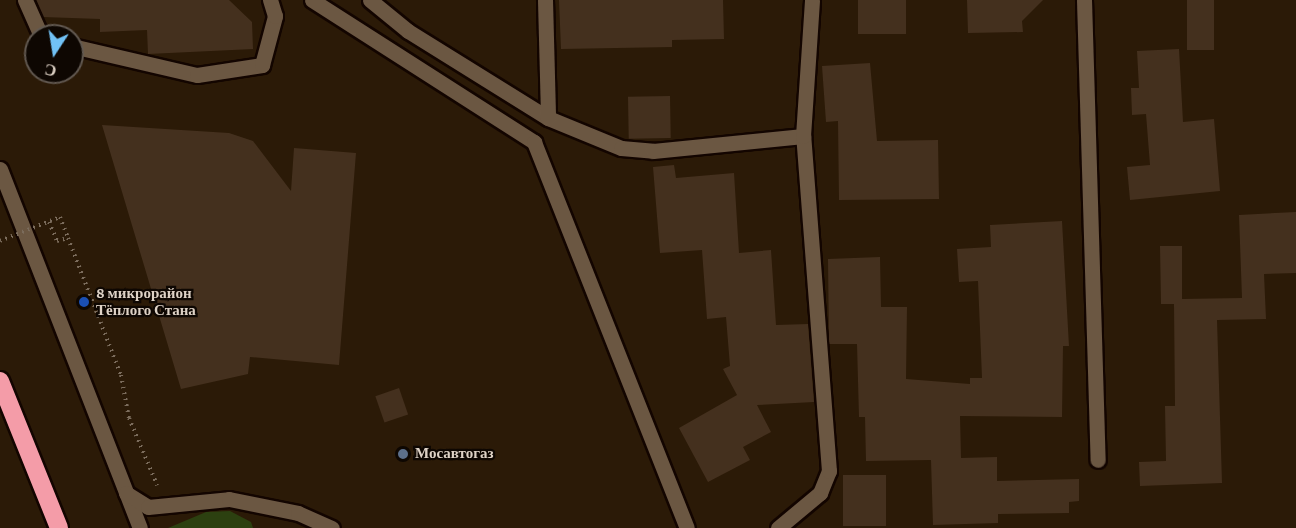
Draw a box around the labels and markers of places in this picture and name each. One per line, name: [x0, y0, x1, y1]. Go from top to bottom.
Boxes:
place label: 8 микрорайон Тёплого Стана: [96, 284, 196, 319]
marker: 8 микрорайон Тёплого Стана: [77, 295, 91, 309]
place label: Мосавтогаз: [415, 445, 494, 463]
marker: Мосавтогаз: [396, 447, 410, 461]

